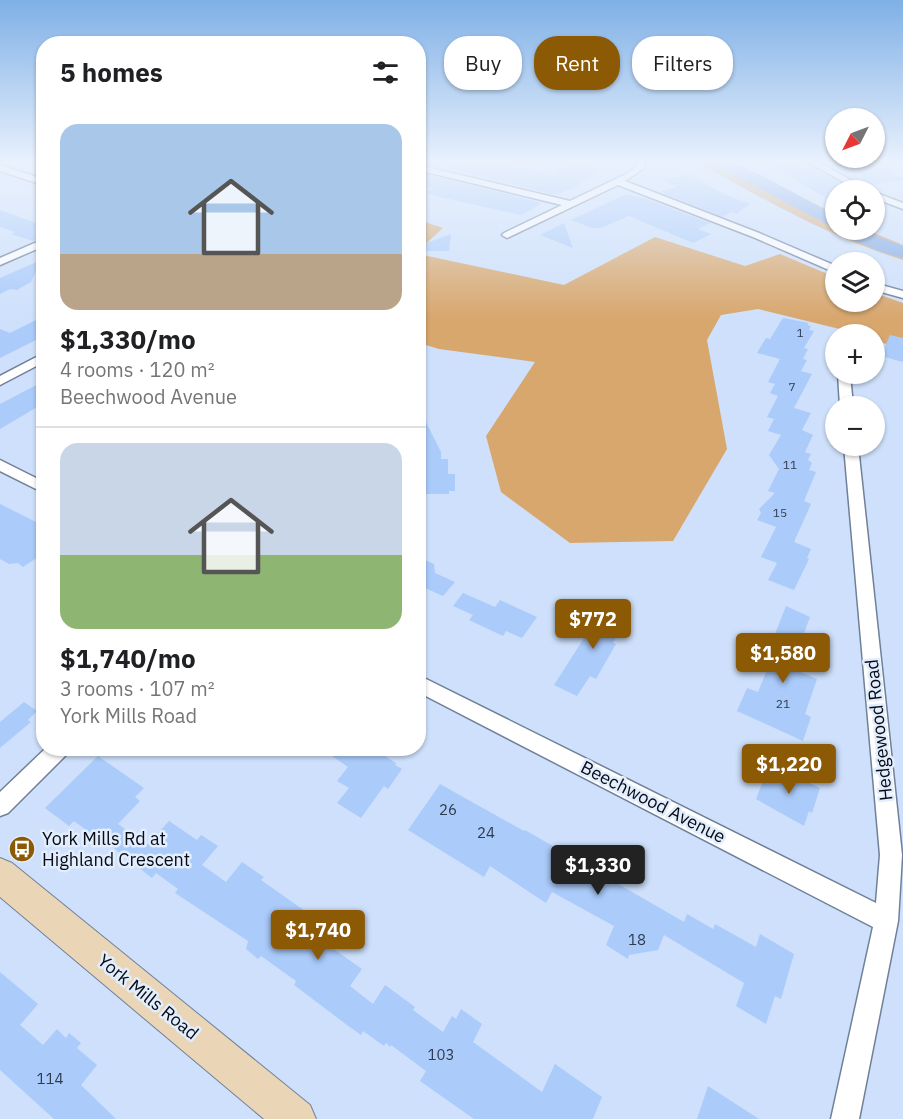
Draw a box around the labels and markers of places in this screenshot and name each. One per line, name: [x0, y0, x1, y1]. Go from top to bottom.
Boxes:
pin: $772: [557, 599, 629, 650]
pin: $1,580: [734, 633, 832, 684]
pin: $1,220: [740, 744, 838, 795]
place label: York Mills Rd at Highland Crescent: [42, 827, 190, 871]
bus stop icon: York Mills Rd at Highland Crescent: [7, 834, 37, 864]
pin: $1,330: [549, 845, 647, 896]
pin: $1,740: [269, 910, 367, 961]

